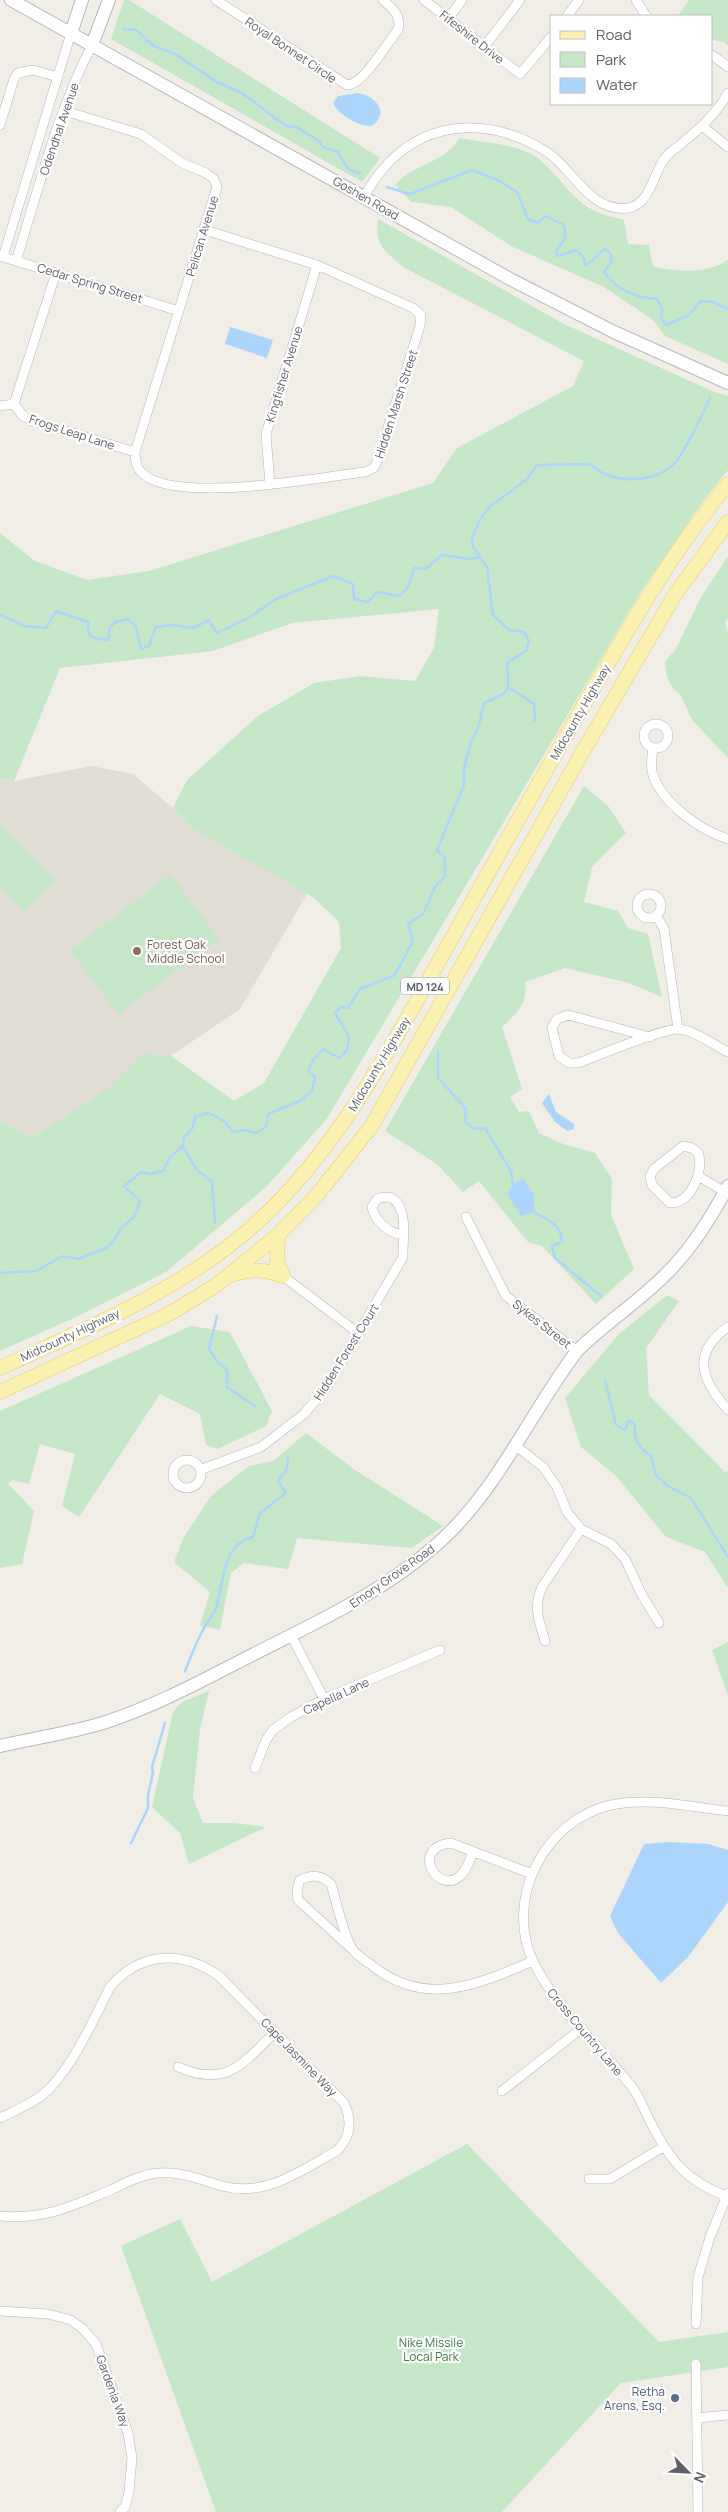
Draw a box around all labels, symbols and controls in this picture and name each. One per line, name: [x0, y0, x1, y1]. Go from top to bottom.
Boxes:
street label: Fifeshire Drive: [436, 6, 508, 68]
street label: Royal Bonnet Circle: [242, 13, 340, 87]
legend: [550, 15, 713, 105]
text: Road: [596, 24, 632, 45]
text: Park: [596, 49, 626, 70]
text: Water: [596, 74, 638, 95]
street label: Odendhal Avenue: [35, 80, 83, 178]
street label: Goshen Road: [330, 172, 402, 224]
street label: Pelican Avenue: [182, 193, 222, 279]
street label: Cedar Spring Street: [35, 259, 145, 307]
street label: Kingfisher Avenue: [261, 324, 307, 424]
street label: Hidden Marsh Street: [370, 347, 422, 461]
street label: Frogs Leap Lane: [27, 410, 117, 454]
street label: Midcounty Highway: [546, 660, 615, 763]
place label: Forest Oak Middle School: [147, 936, 225, 967]
marker: Forest Oak Middle School: [131, 945, 143, 957]
road number: MD 124: [401, 978, 449, 994]
street label: Midcounty Highway: [344, 1013, 414, 1115]
street label: Sykes Street: [509, 1296, 575, 1352]
street label: Hidden Forest Court: [309, 1300, 383, 1404]
street label: Midcounty Highway: [18, 1304, 123, 1366]
street label: Emory Grove Road: [346, 1540, 438, 1612]
street label: Capella Lane: [300, 1673, 372, 1719]
street label: Cross Country Lane: [543, 1985, 627, 2079]
street label: Cape Jasmine Way: [257, 2014, 341, 2100]
park label: Nike Missile Local Park: [399, 2334, 463, 2365]
street label: Gardenia Way: [92, 2353, 134, 2430]
place label: Retha Arens, Esq.: [604, 2383, 665, 2414]
marker: Retha Arens, Esq.: [669, 2392, 681, 2404]
north arrow: [663, 2447, 713, 2497]
text: N: [690, 2469, 711, 2486]

